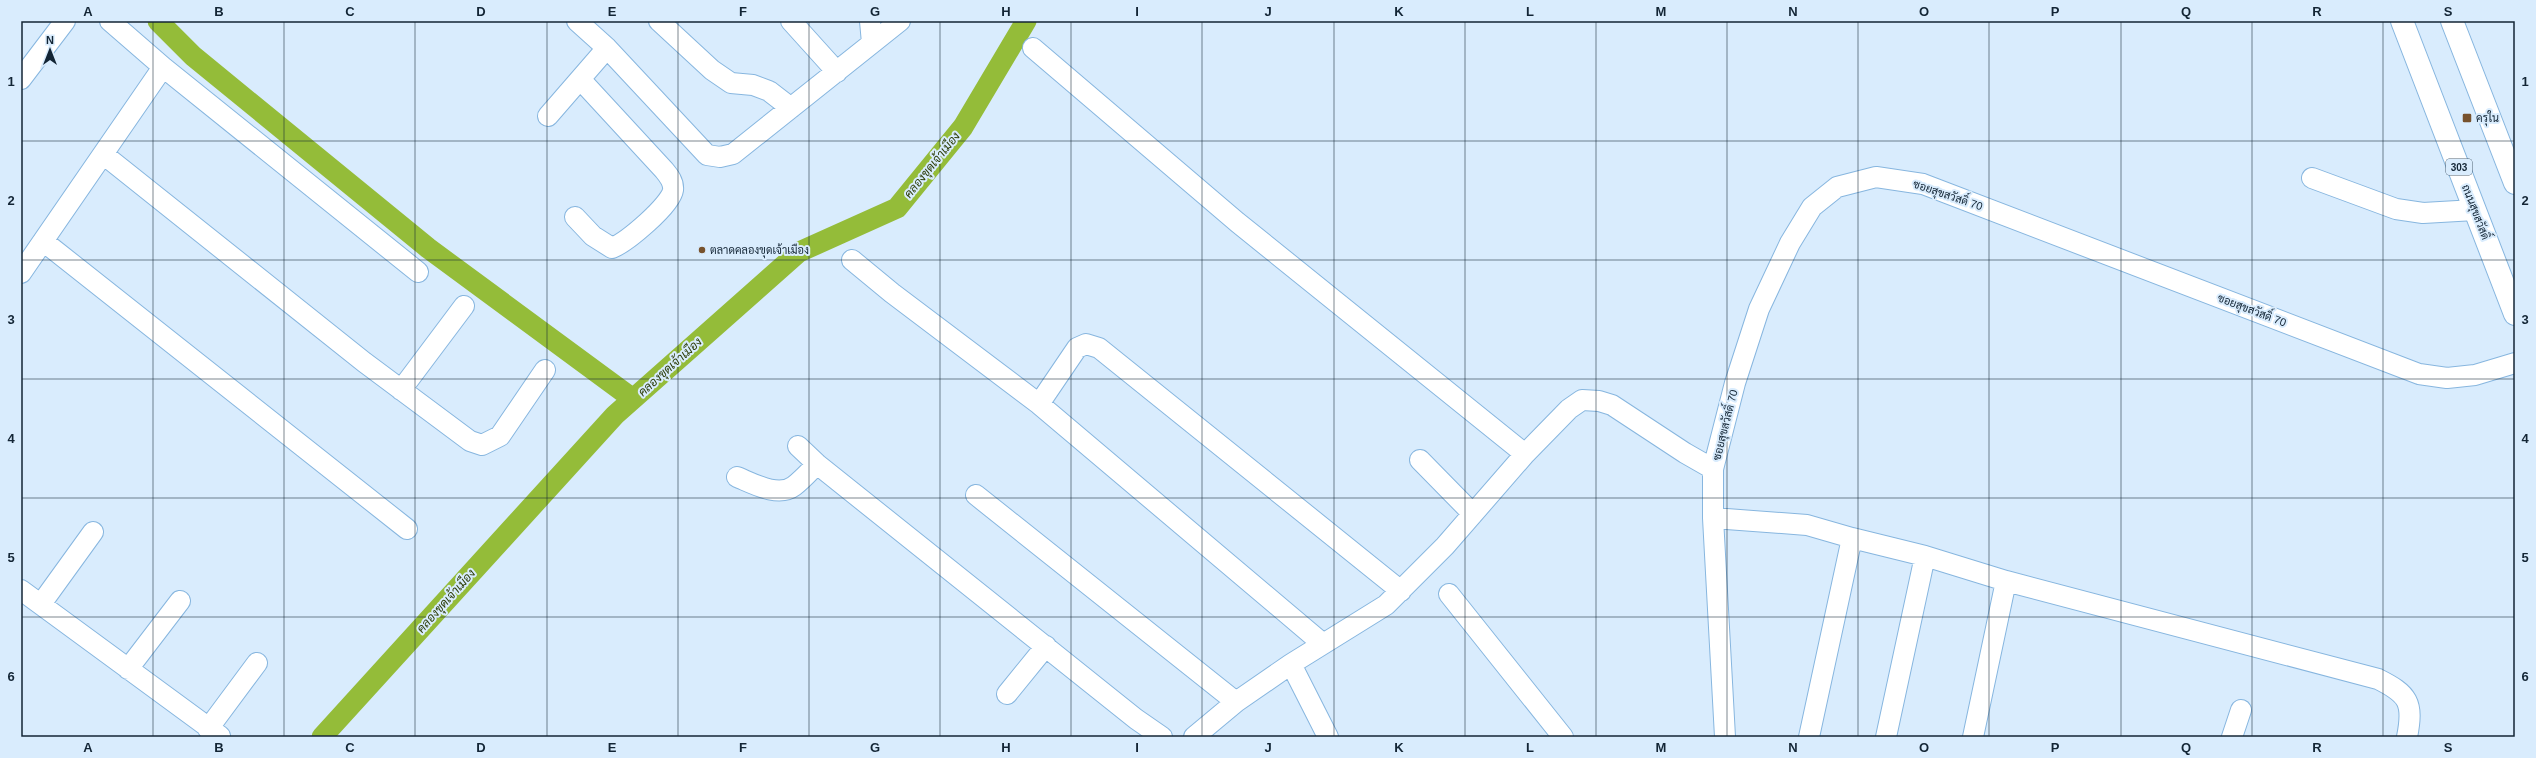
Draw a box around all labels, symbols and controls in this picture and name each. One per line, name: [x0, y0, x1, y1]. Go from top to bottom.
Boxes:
text: A: [83, 4, 93, 19]
text: B: [214, 4, 224, 19]
text: C: [345, 4, 355, 19]
text: D: [476, 4, 486, 19]
text: E: [608, 4, 617, 19]
text: F: [739, 4, 747, 19]
text: G: [870, 4, 880, 19]
text: H: [1001, 4, 1011, 19]
text: I: [1135, 4, 1139, 19]
text: J: [1264, 4, 1272, 19]
text: K: [1394, 4, 1404, 19]
text: L: [1526, 4, 1534, 19]
text: M: [1656, 4, 1666, 19]
text: N: [1788, 4, 1798, 19]
text: O: [1919, 4, 1929, 19]
text: P: [2051, 4, 2060, 19]
text: Q: [2181, 4, 2191, 19]
text: R: [2312, 4, 2322, 19]
text: S: [2444, 4, 2453, 19]
north arrow: [30, 30, 70, 70]
text: N: [46, 34, 54, 46]
text: 1: [7, 74, 15, 89]
text: 1: [2521, 74, 2529, 89]
place label: ครุใน: [2476, 110, 2499, 127]
marker: ครุใน: [2461, 112, 2473, 124]
water label: คลองขุดเจ้าเมือง: [900, 128, 965, 202]
road number: 303: [2446, 159, 2472, 175]
street label: ซอยสุขสวัสดิ์ 70: [1911, 172, 1986, 215]
street label: ถนนสุขสวัสดิ์: [2457, 181, 2497, 242]
text: 2: [7, 193, 15, 208]
text: 2: [2521, 193, 2529, 208]
place label: ตลาดคลองขุดเจ้าเมือง: [710, 243, 809, 259]
marker: ตลาดคลองขุดเจ้าเมือง: [697, 245, 707, 255]
street label: ซอยสุขสวัสดิ์ 70: [2215, 286, 2290, 331]
text: 3: [7, 312, 15, 327]
text: 3: [2521, 312, 2529, 327]
water label: คลองขุดเจ้าเมือง: [635, 334, 706, 401]
street label: ซอยสุขสวัสดิ์ 70: [1705, 387, 1743, 462]
text: 4: [7, 431, 15, 446]
text: 4: [2521, 431, 2529, 446]
text: 5: [7, 550, 15, 565]
text: 5: [2521, 550, 2529, 565]
water label: คลองขุดเจ้าเมือง: [413, 565, 480, 637]
text: 6: [7, 669, 15, 684]
text: 6: [2521, 669, 2529, 684]
text: A: [83, 740, 93, 755]
text: B: [214, 740, 224, 755]
text: C: [345, 740, 355, 755]
text: D: [476, 740, 486, 755]
text: E: [608, 740, 617, 755]
text: F: [739, 740, 747, 755]
text: G: [870, 740, 880, 755]
text: H: [1001, 740, 1011, 755]
text: I: [1135, 740, 1139, 755]
text: J: [1264, 740, 1272, 755]
text: K: [1394, 740, 1404, 755]
text: L: [1526, 740, 1534, 755]
text: M: [1656, 740, 1666, 755]
text: N: [1788, 740, 1798, 755]
text: O: [1919, 740, 1929, 755]
text: P: [2051, 740, 2060, 755]
text: Q: [2181, 740, 2191, 755]
text: R: [2312, 740, 2322, 755]
text: S: [2444, 740, 2453, 755]

